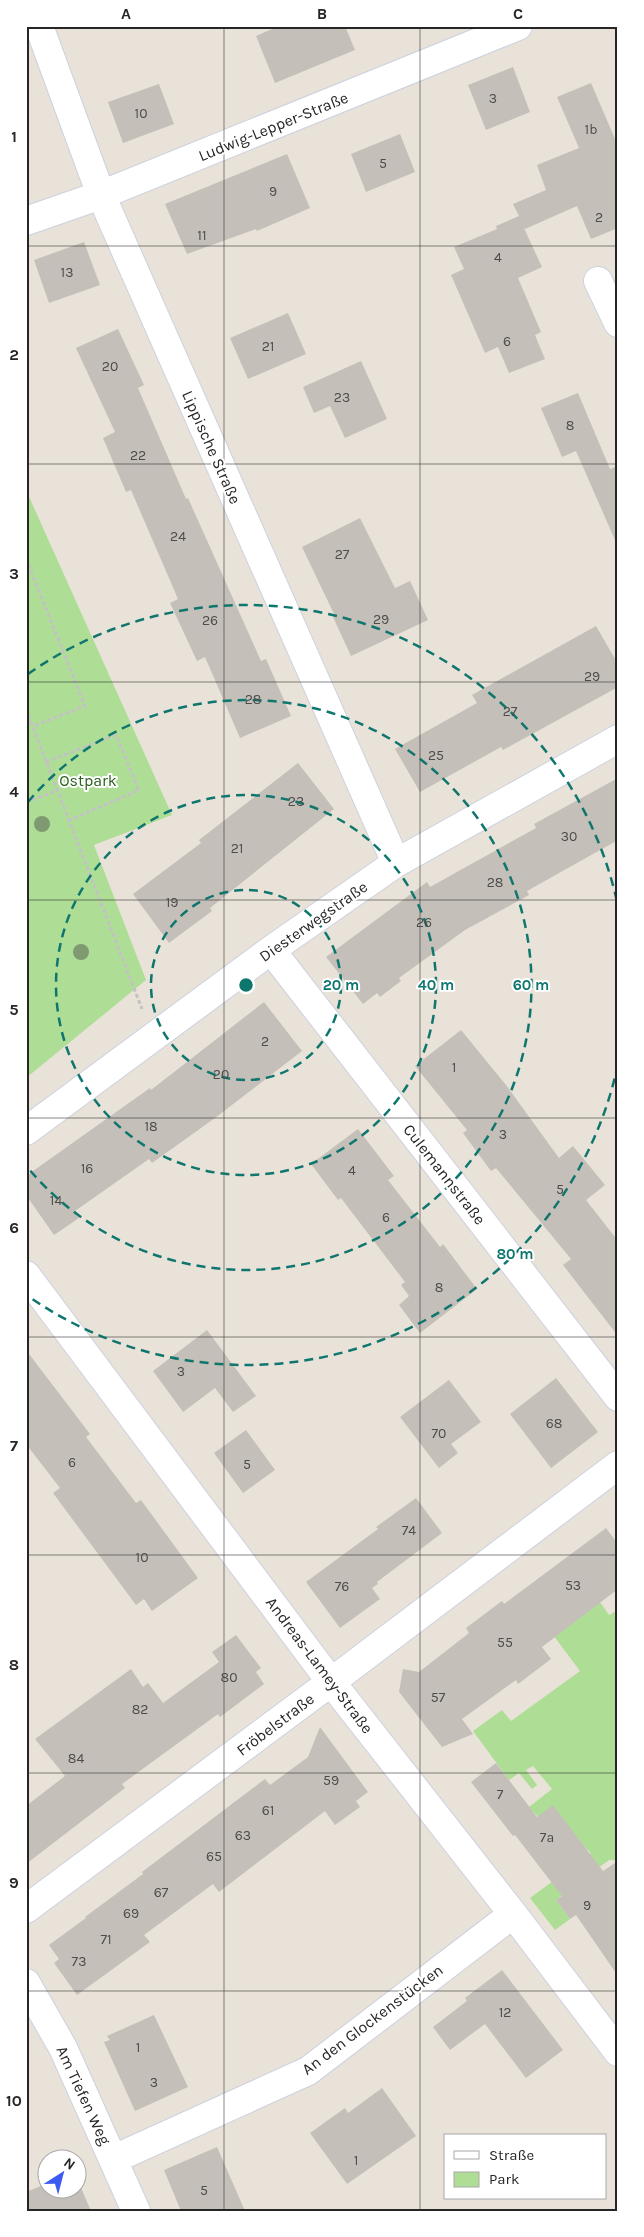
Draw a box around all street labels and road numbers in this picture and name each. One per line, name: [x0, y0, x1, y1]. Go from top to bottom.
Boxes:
street label: Ludwig-Lepper-Straße: [196, 88, 351, 165]
street label: Lippische Straße: [178, 387, 245, 507]
street label: Diesterwegstraße: [255, 877, 371, 966]
street label: Culemannstraße: [399, 1120, 490, 1228]
street label: Andreas-Lamey-Straße: [262, 1593, 377, 1737]
street label: Fröbelstraße: [233, 1689, 318, 1760]
street label: An den Glockenstücken: [298, 1960, 447, 2079]
street label: Am Tiefen Weg: [52, 2043, 115, 2148]

